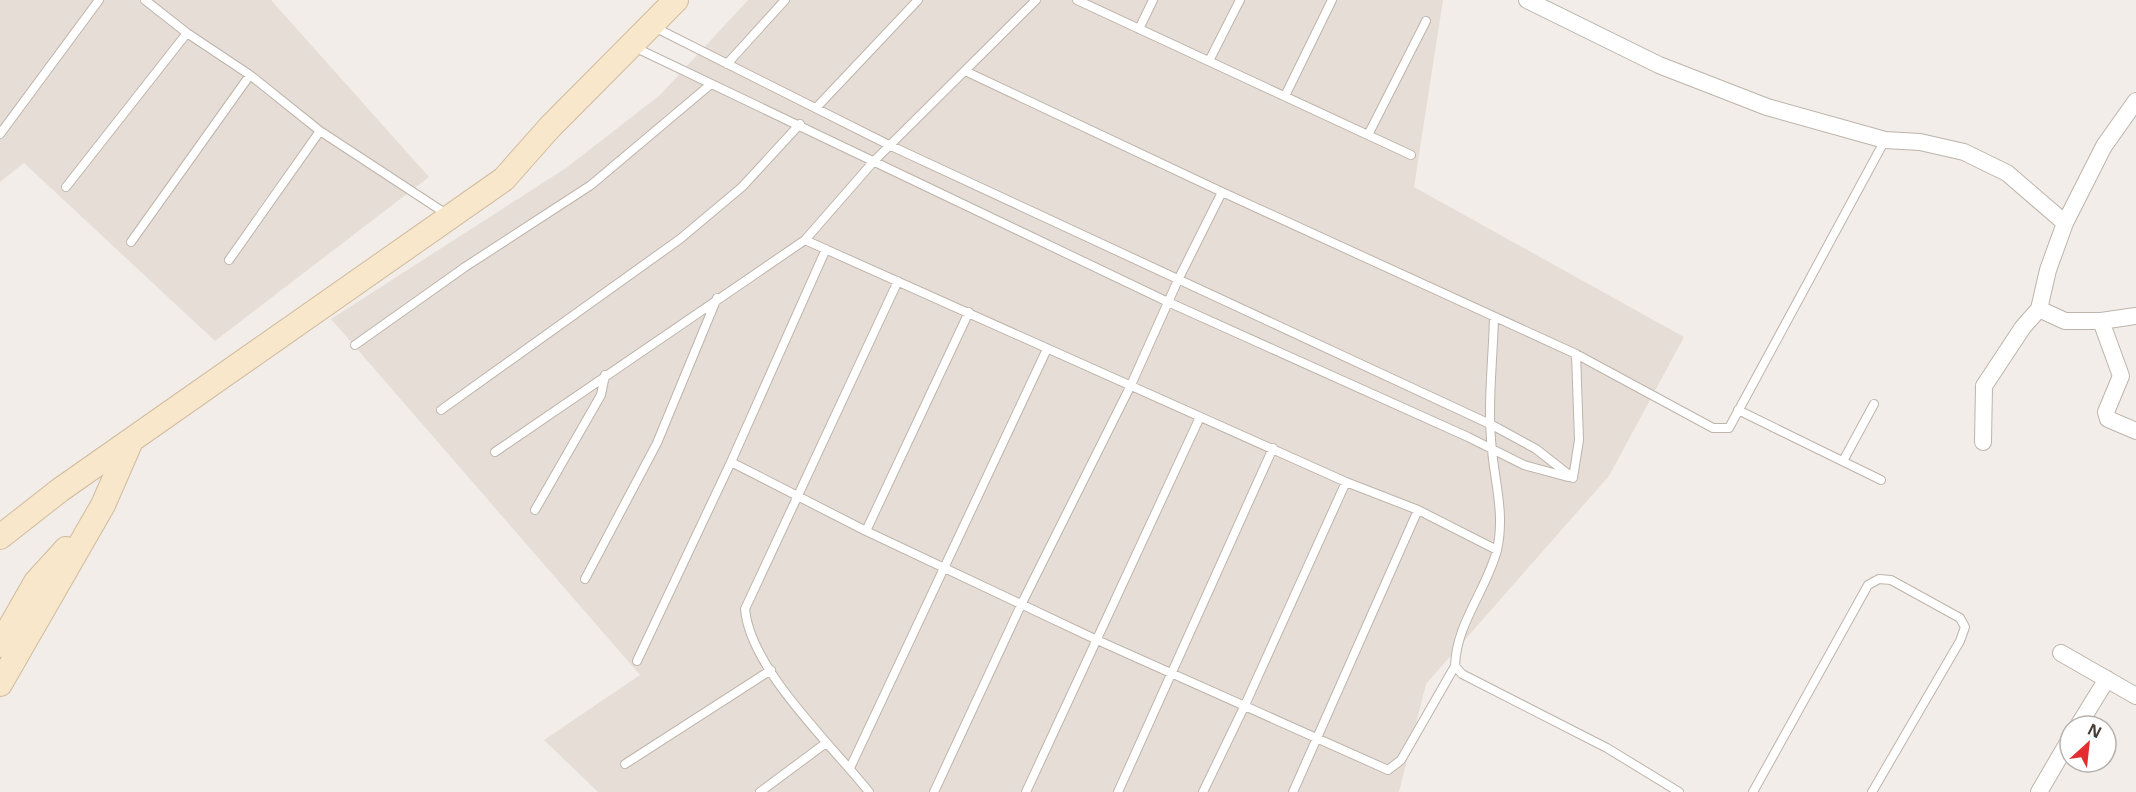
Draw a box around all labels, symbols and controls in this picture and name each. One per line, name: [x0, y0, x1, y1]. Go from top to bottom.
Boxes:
north arrow: [2058, 714, 2118, 774]
text: N: [2084, 718, 2106, 743]

